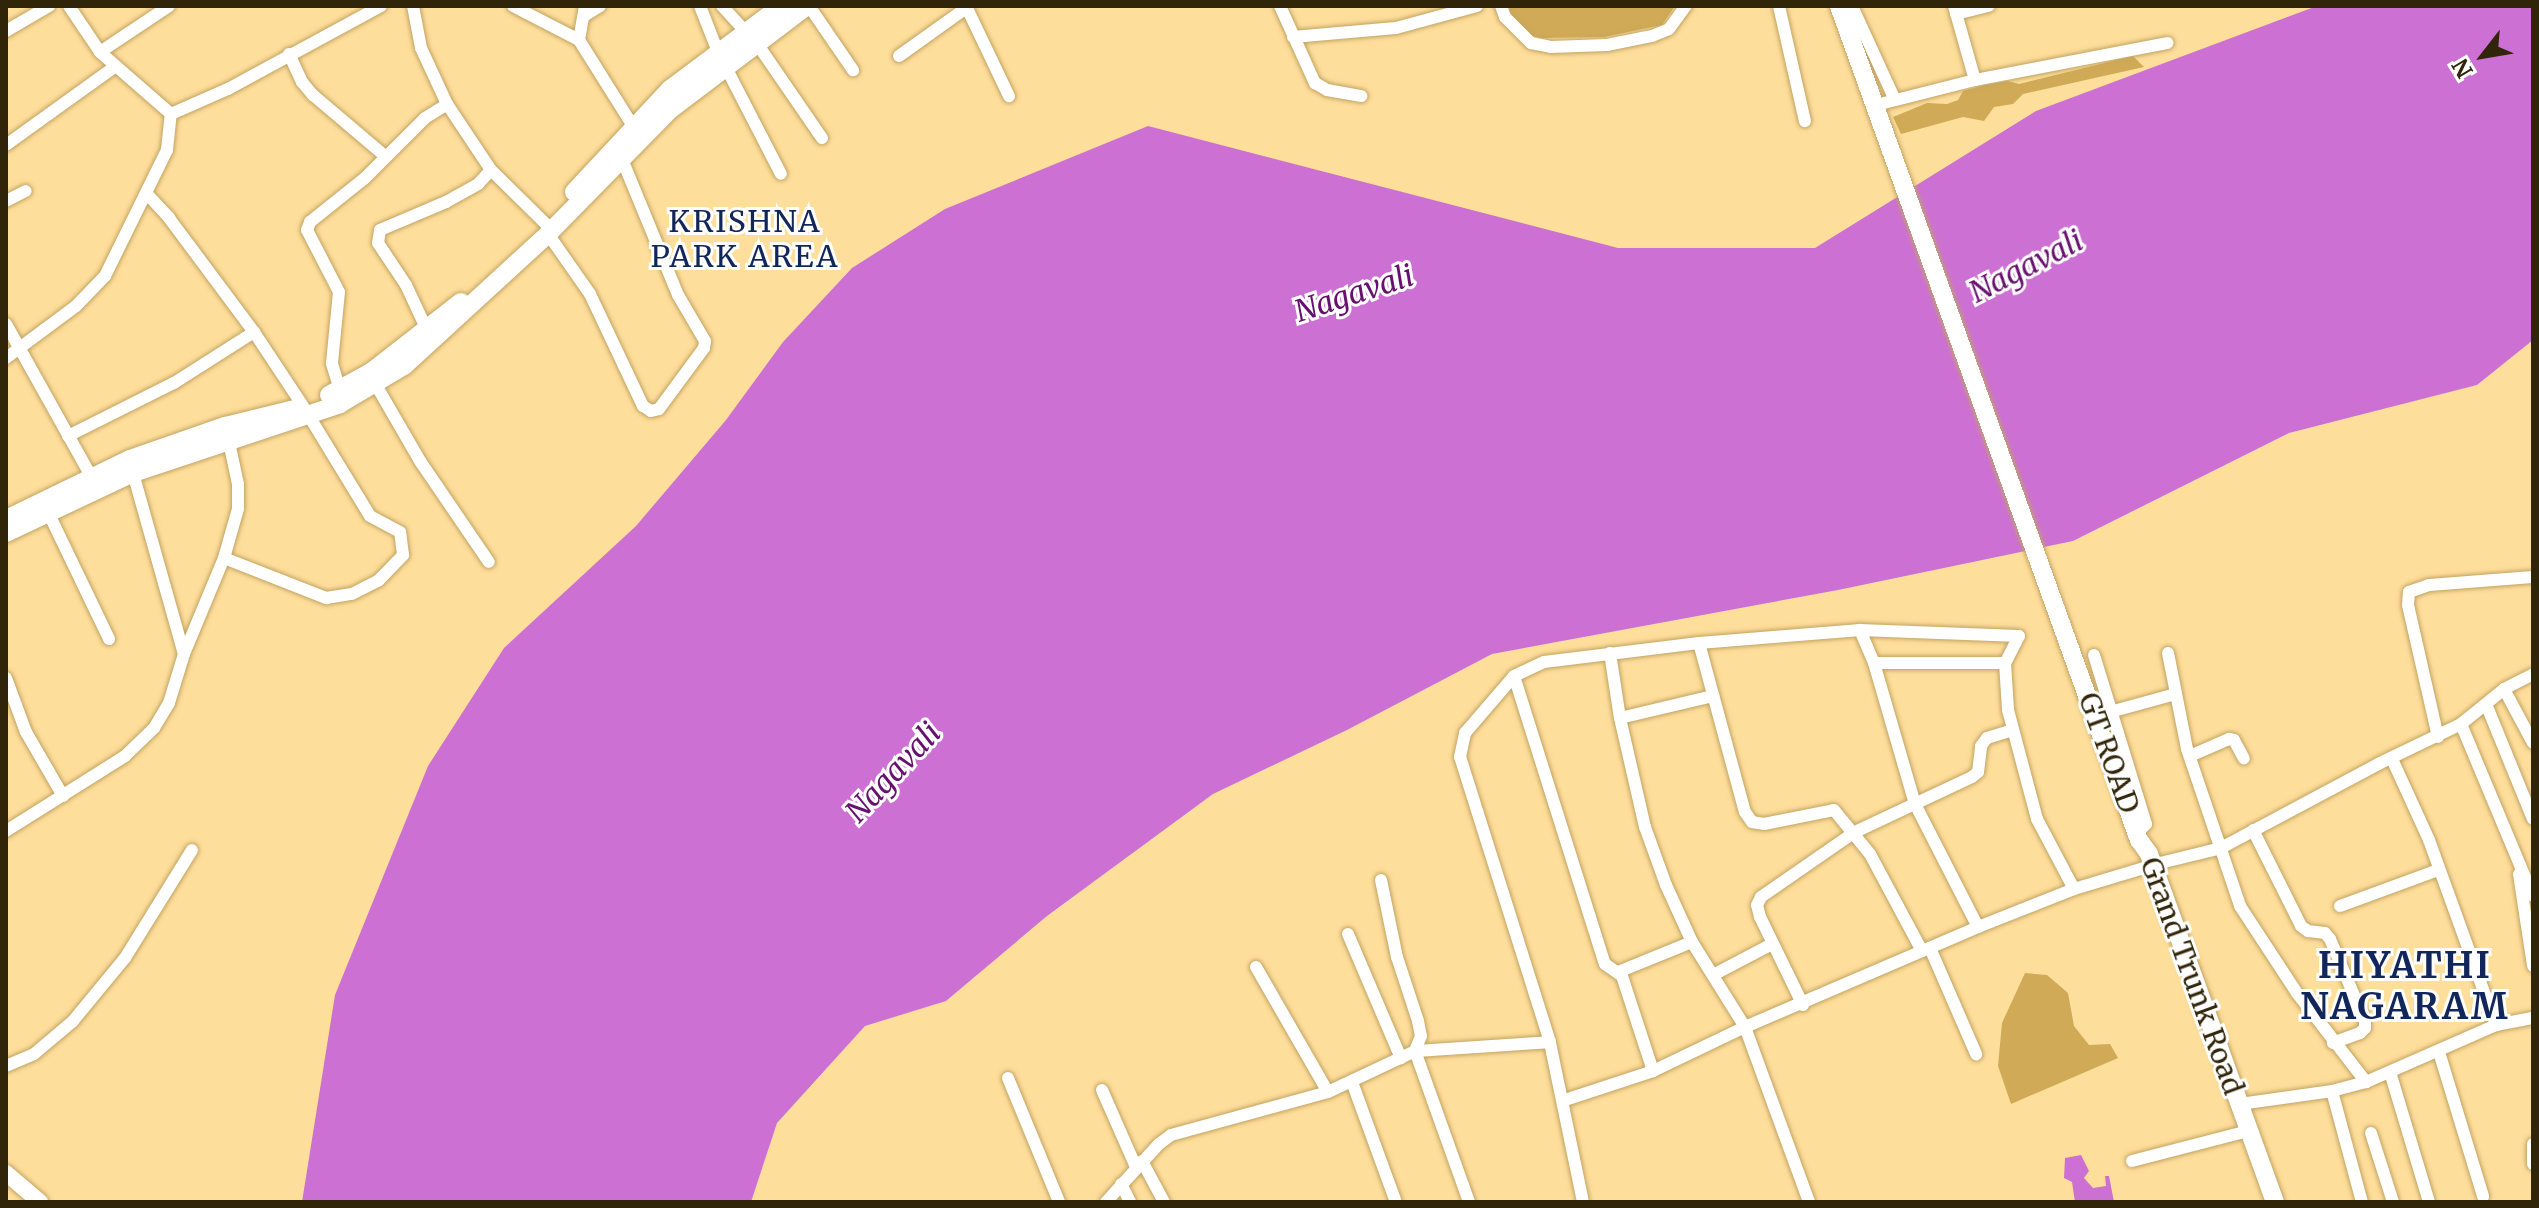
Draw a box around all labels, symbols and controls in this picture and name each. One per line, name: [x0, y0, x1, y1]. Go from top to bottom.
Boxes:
north arrow: [2443, 16, 2523, 96]
text: N: [2446, 54, 2479, 83]
district label: KRISHNA PARK AREA: [651, 203, 839, 274]
water label: Nagavali: [1963, 222, 2089, 310]
water label: Nagavali: [1290, 257, 1418, 329]
street label: GT ROAD: [2072, 688, 2146, 818]
water label: Nagavali: [838, 715, 948, 829]
street label: Grand Trunk Road: [2134, 853, 2250, 1099]
district label: HIYATHI NAGARAM: [2300, 943, 2510, 1028]

